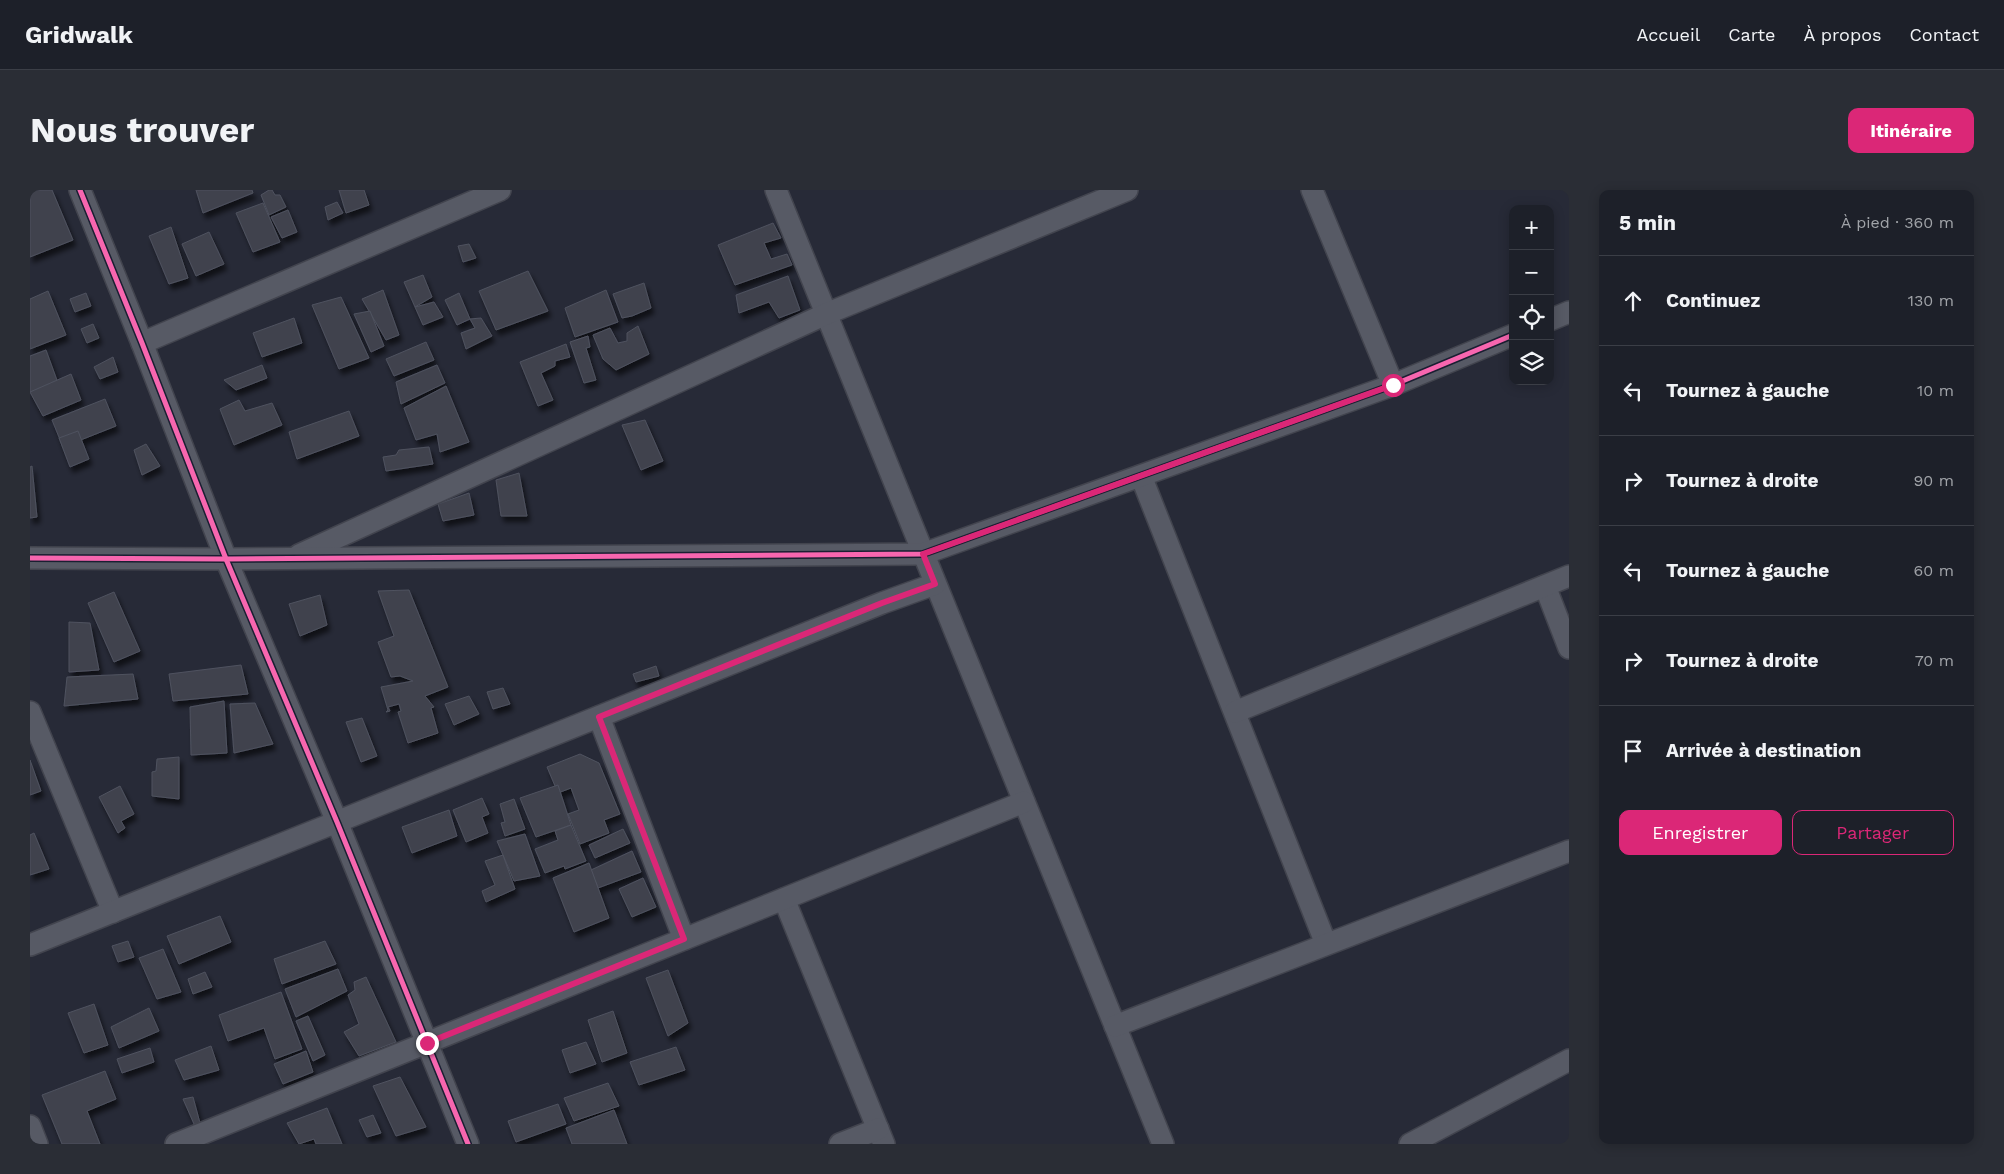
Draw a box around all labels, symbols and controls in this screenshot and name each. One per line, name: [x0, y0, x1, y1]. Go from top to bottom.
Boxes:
text: Gridwalk: [25, 21, 133, 49]
text: Accueil: [1637, 24, 1700, 45]
text: Carte: [1728, 24, 1775, 45]
text: À propos: [1803, 24, 1881, 45]
text: Contact: [1909, 24, 1979, 45]
button: Itinéraire: [1848, 108, 1974, 153]
text: Nous trouver: [30, 109, 254, 151]
map controls: [1509, 205, 1554, 385]
button: +: [1509, 205, 1554, 250]
text: 5 min: [1619, 210, 1676, 235]
text: À pied · 360 m: [1841, 213, 1954, 232]
button: −: [1509, 250, 1554, 295]
icon: ahead: [1619, 287, 1647, 315]
text: Continuez: [1666, 289, 1760, 312]
text: 130 m: [1908, 291, 1954, 310]
button: locate: [1509, 295, 1554, 340]
button: layers: [1509, 340, 1554, 385]
route start: [1382, 374, 1405, 397]
icon: left: [1619, 377, 1647, 405]
text: Tournez à gauche: [1666, 379, 1829, 402]
text: 10 m: [1917, 381, 1954, 400]
icon: right: [1619, 467, 1647, 495]
text: Tournez à droite: [1666, 469, 1818, 492]
text: 90 m: [1913, 471, 1954, 490]
icon: left: [1619, 557, 1647, 585]
text: Tournez à gauche: [1666, 559, 1829, 582]
text: 60 m: [1914, 561, 1954, 580]
icon: right: [1619, 647, 1647, 675]
text: Tournez à droite: [1666, 649, 1818, 672]
text: 70 m: [1915, 651, 1954, 670]
icon: arrive: [1619, 737, 1647, 765]
text: Arrivée à destination: [1666, 739, 1861, 762]
button: Enregistrer: [1619, 810, 1782, 855]
button: Partager: [1792, 810, 1954, 855]
route end: [416, 1032, 439, 1055]

